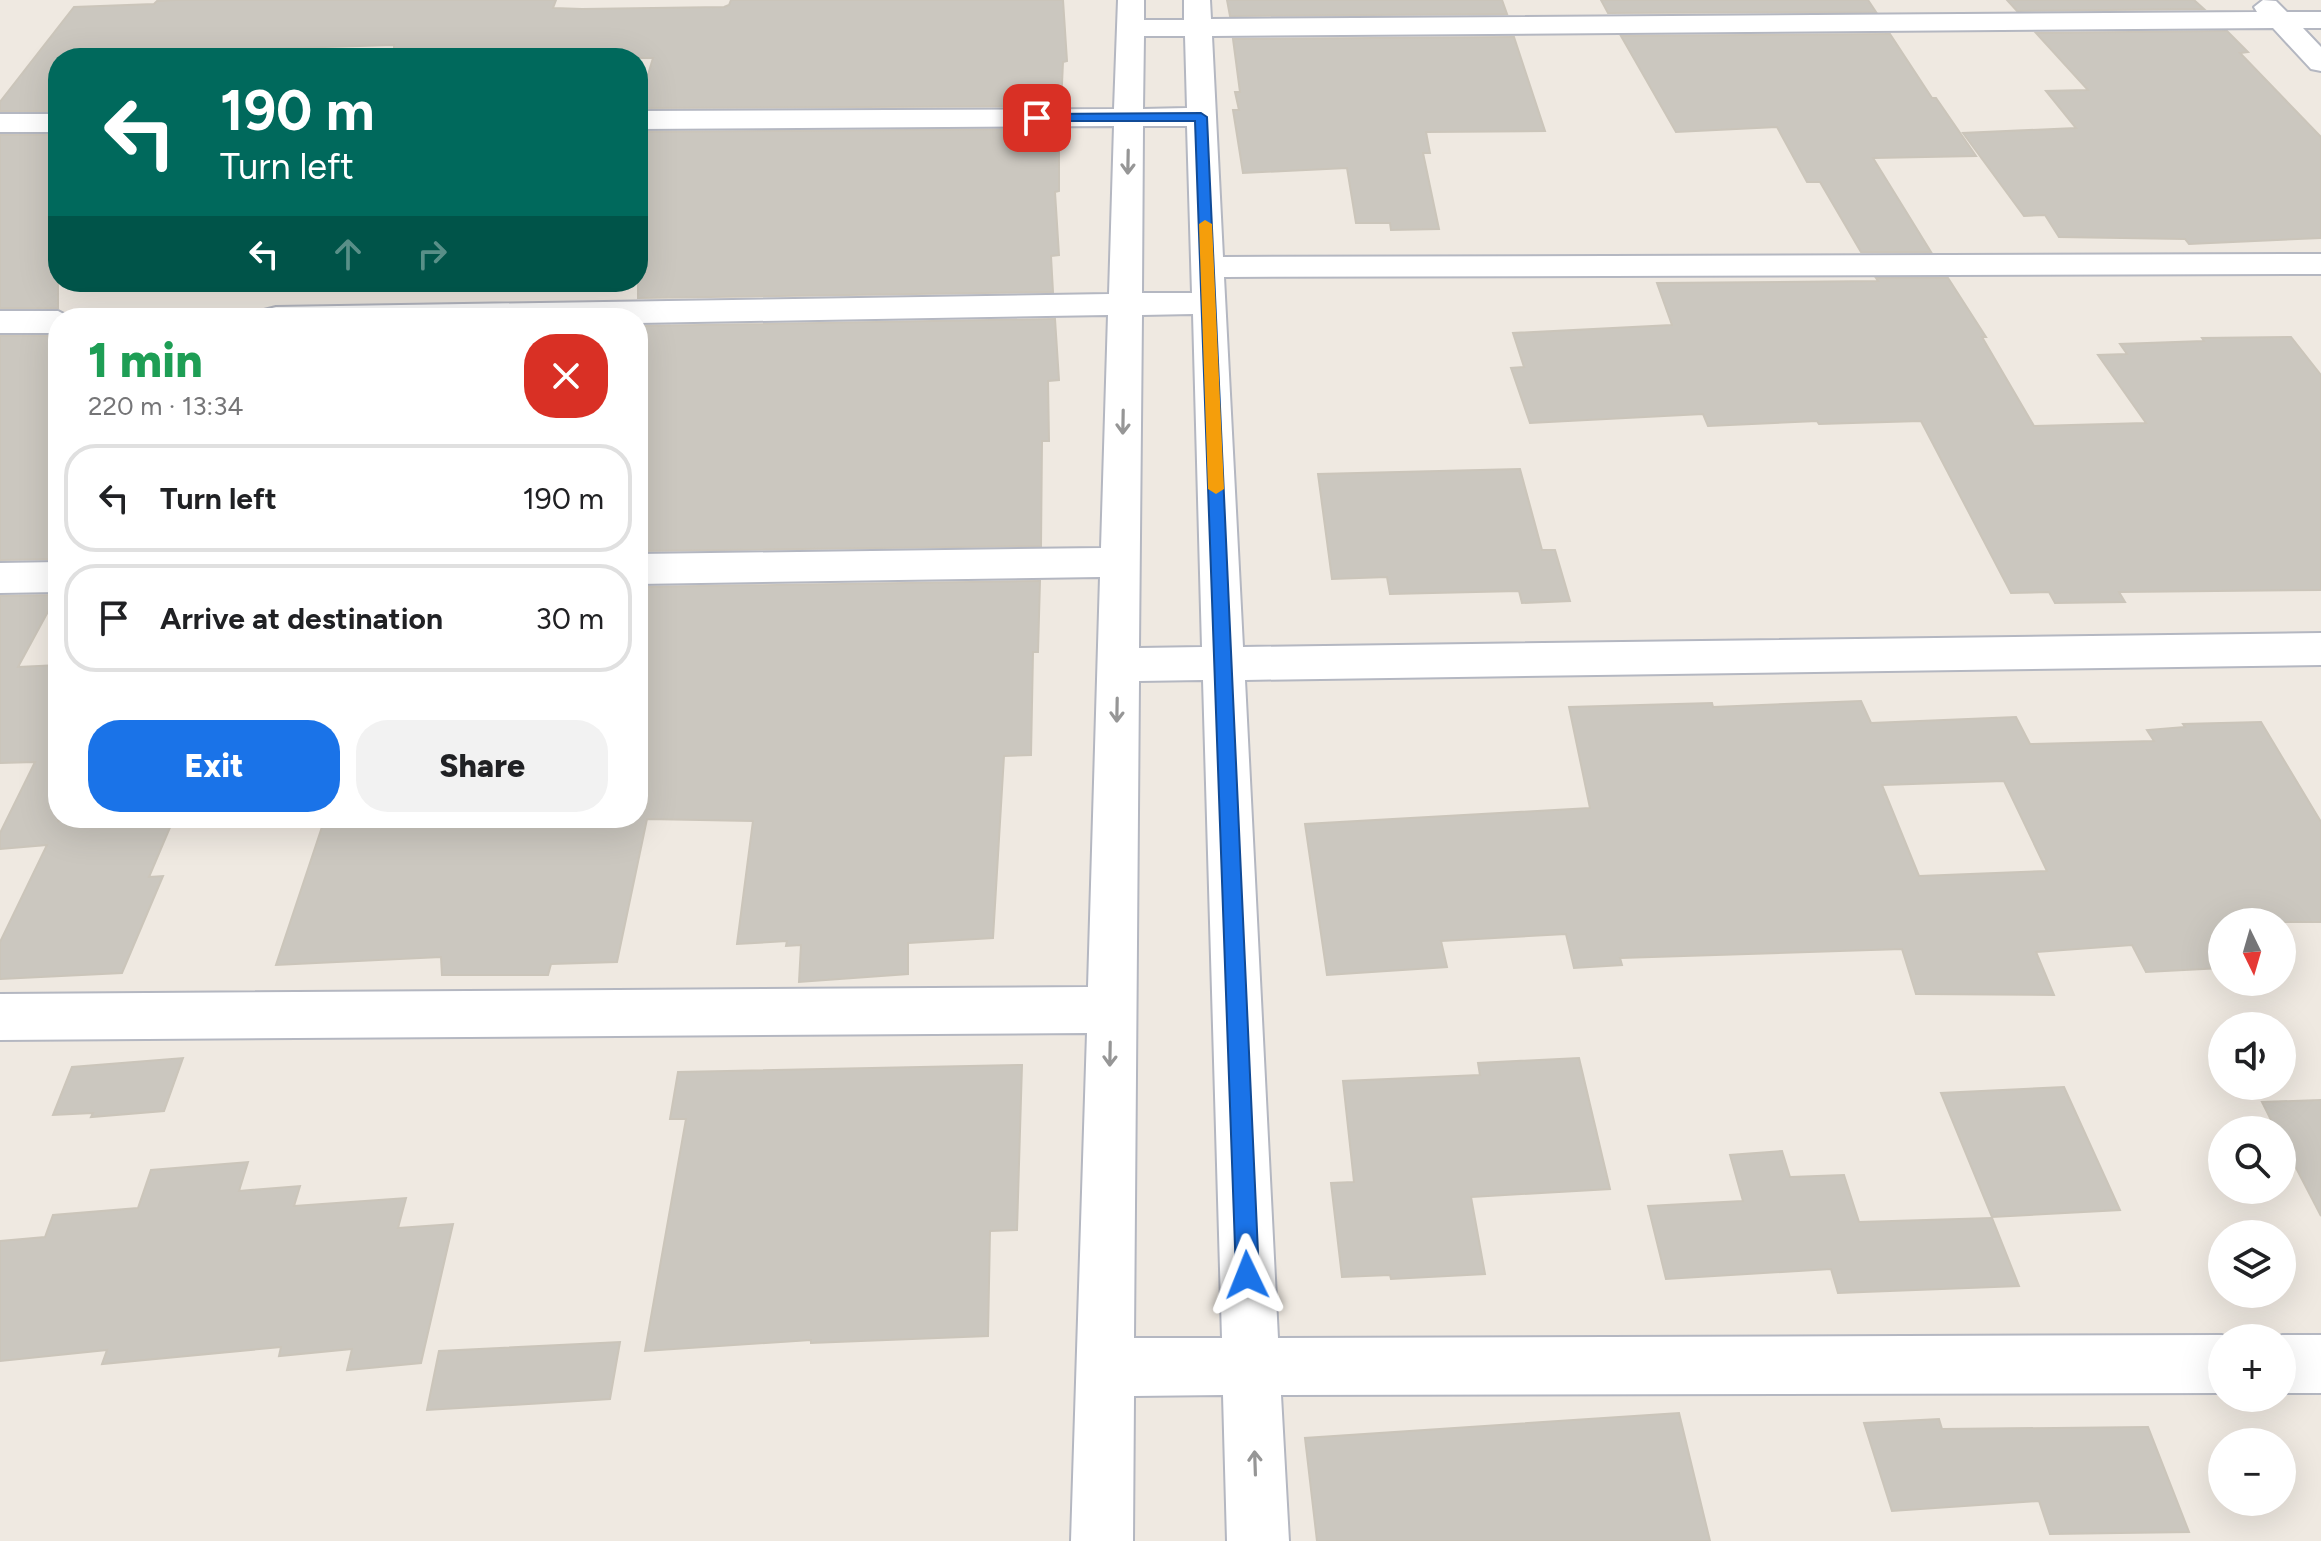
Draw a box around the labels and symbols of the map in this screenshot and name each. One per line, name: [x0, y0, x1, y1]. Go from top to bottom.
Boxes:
pin: [1003, 84, 1071, 152]
one-way arrow: [1120, 148, 1136, 175]
one-way arrow: [1115, 408, 1131, 435]
one-way arrow: [1109, 696, 1125, 723]
north arrow: [2208, 908, 2296, 996]
one-way arrow: [1103, 1040, 1118, 1067]
position arrow: [1205, 1233, 1289, 1317]
one-way arrow: [1247, 1450, 1262, 1477]

